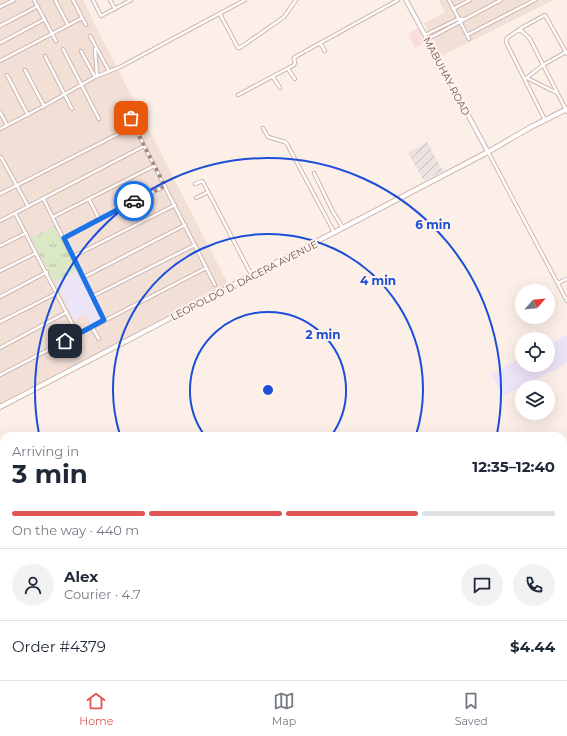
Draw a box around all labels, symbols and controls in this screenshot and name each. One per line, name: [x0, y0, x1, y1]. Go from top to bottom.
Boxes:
street label: MABUHAY ROAD: [420, 35, 473, 118]
pin: [114, 101, 148, 135]
icon: bag: [120, 107, 142, 129]
courier: [114, 181, 154, 221]
icon: car: [123, 190, 145, 212]
text: 6 min: [415, 217, 451, 232]
street label: LEOPOLDO D. DACERA AVENUE: [168, 237, 320, 323]
text: 4 min: [360, 273, 396, 288]
north arrow: [515, 284, 555, 324]
map controls: [515, 284, 555, 420]
pin: [48, 324, 82, 358]
text: 2 min: [306, 327, 340, 342]
icon: home: [54, 330, 76, 352]
button: locate: [515, 332, 555, 372]
button: layers: [515, 380, 555, 420]
centre of rings: [261, 383, 275, 397]
text: Arriving in: [12, 443, 79, 459]
text: 12:35–12:40: [472, 457, 555, 476]
text: 3 min: [12, 458, 88, 490]
text: On the way · 440 m: [12, 522, 139, 538]
button: person: [12, 564, 54, 606]
button: chat: [461, 564, 503, 606]
button: phone: [513, 564, 555, 606]
text: Alex: [64, 567, 98, 586]
text: Courier · 4.7: [64, 586, 141, 602]
text: Order #4379: [12, 637, 106, 656]
text: $4.44: [510, 637, 555, 656]
tab: Home: [79, 690, 113, 728]
tab: Map: [272, 690, 296, 728]
tab: Saved: [455, 690, 488, 728]

